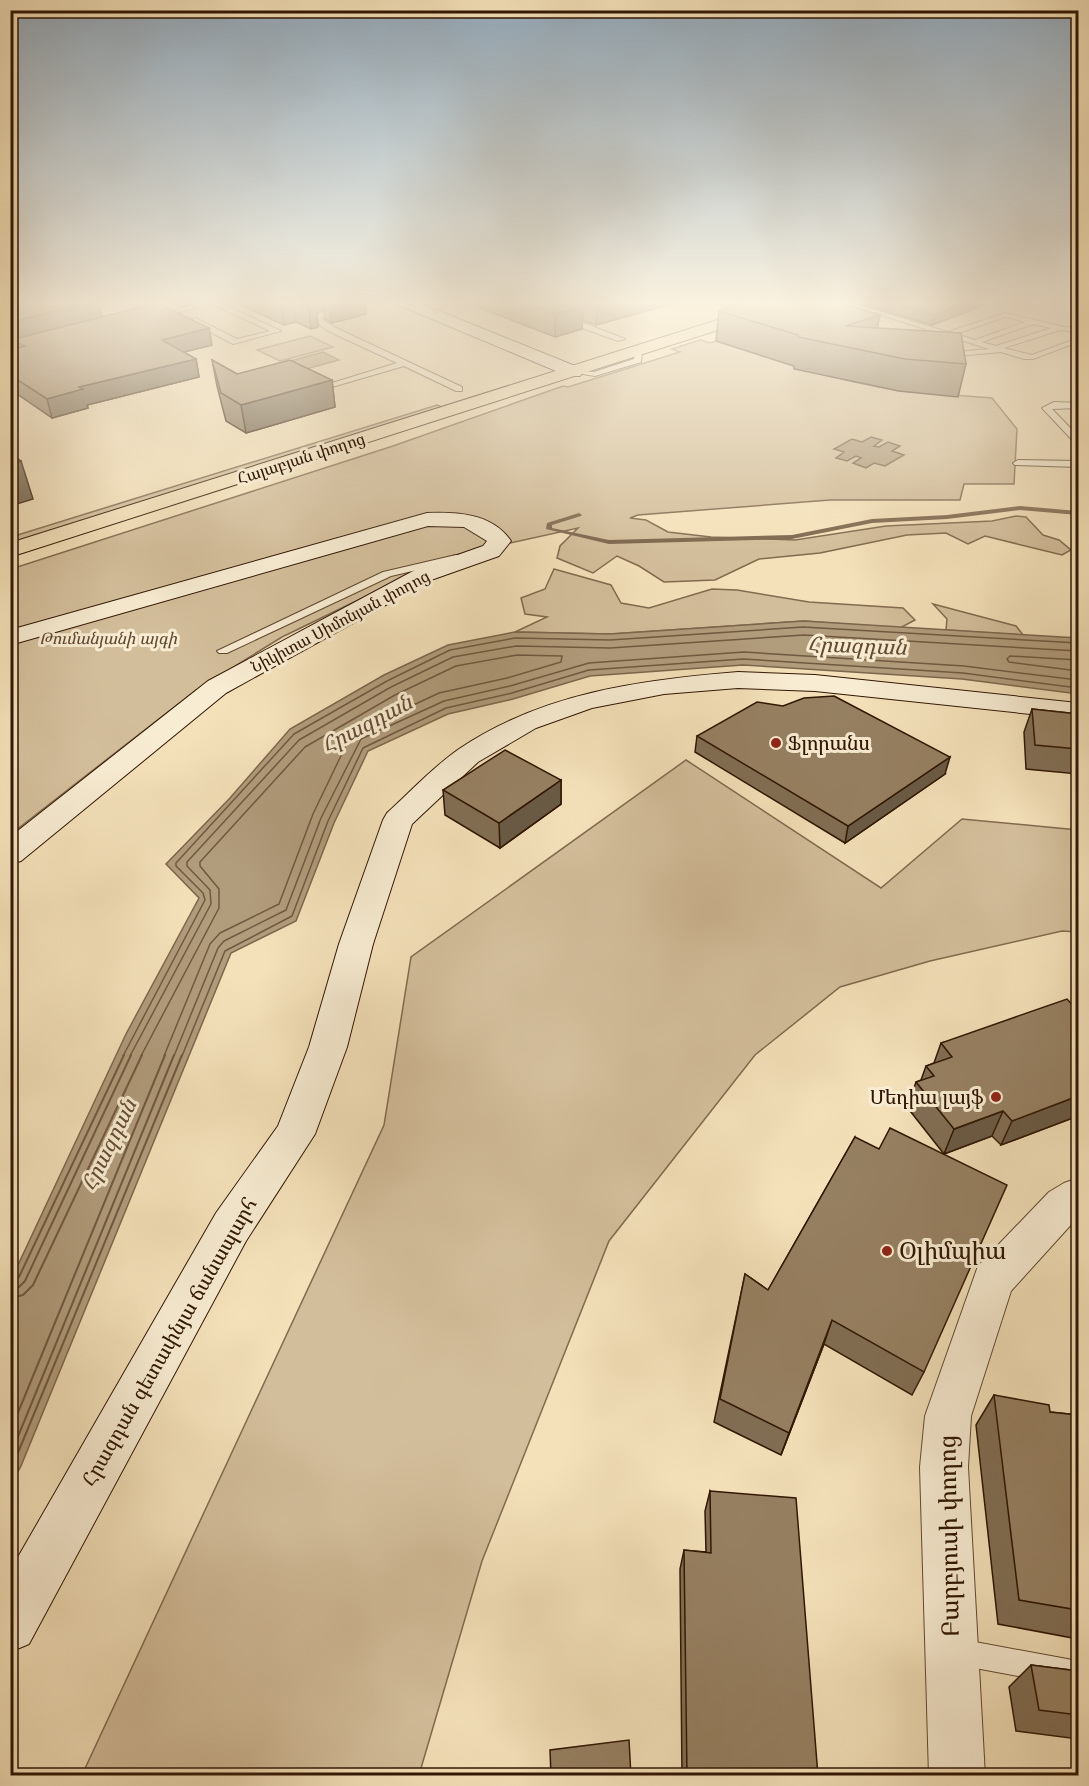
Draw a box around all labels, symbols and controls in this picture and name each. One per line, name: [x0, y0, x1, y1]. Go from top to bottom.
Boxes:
street label: Հալաբյան փողոց: [235, 428, 368, 490]
street label: Նիկիտա Սիմոնյան փողոց: [247, 565, 434, 678]
park label: Թումանյանի այգի: [39, 628, 178, 650]
water label: Հրազդան: [807, 630, 908, 663]
water label: Հրազդան: [317, 688, 418, 760]
place label: Ֆլորանս: [788, 730, 870, 757]
marker: Ֆլորանս: [769, 736, 783, 750]
place label: Մեդիա լայֆ: [870, 1084, 984, 1111]
marker: Մեդիա լայֆ: [989, 1090, 1003, 1104]
water label: Հրազդան: [75, 1094, 144, 1196]
street label: Հրազդան գետափնյա ճանապարհ: [76, 1193, 263, 1491]
place label: Օլիմպիա: [899, 1235, 1006, 1268]
marker: Օլիմպիա: [880, 1244, 894, 1258]
street label: Բարբյուսի փողոց: [931, 1435, 968, 1637]

